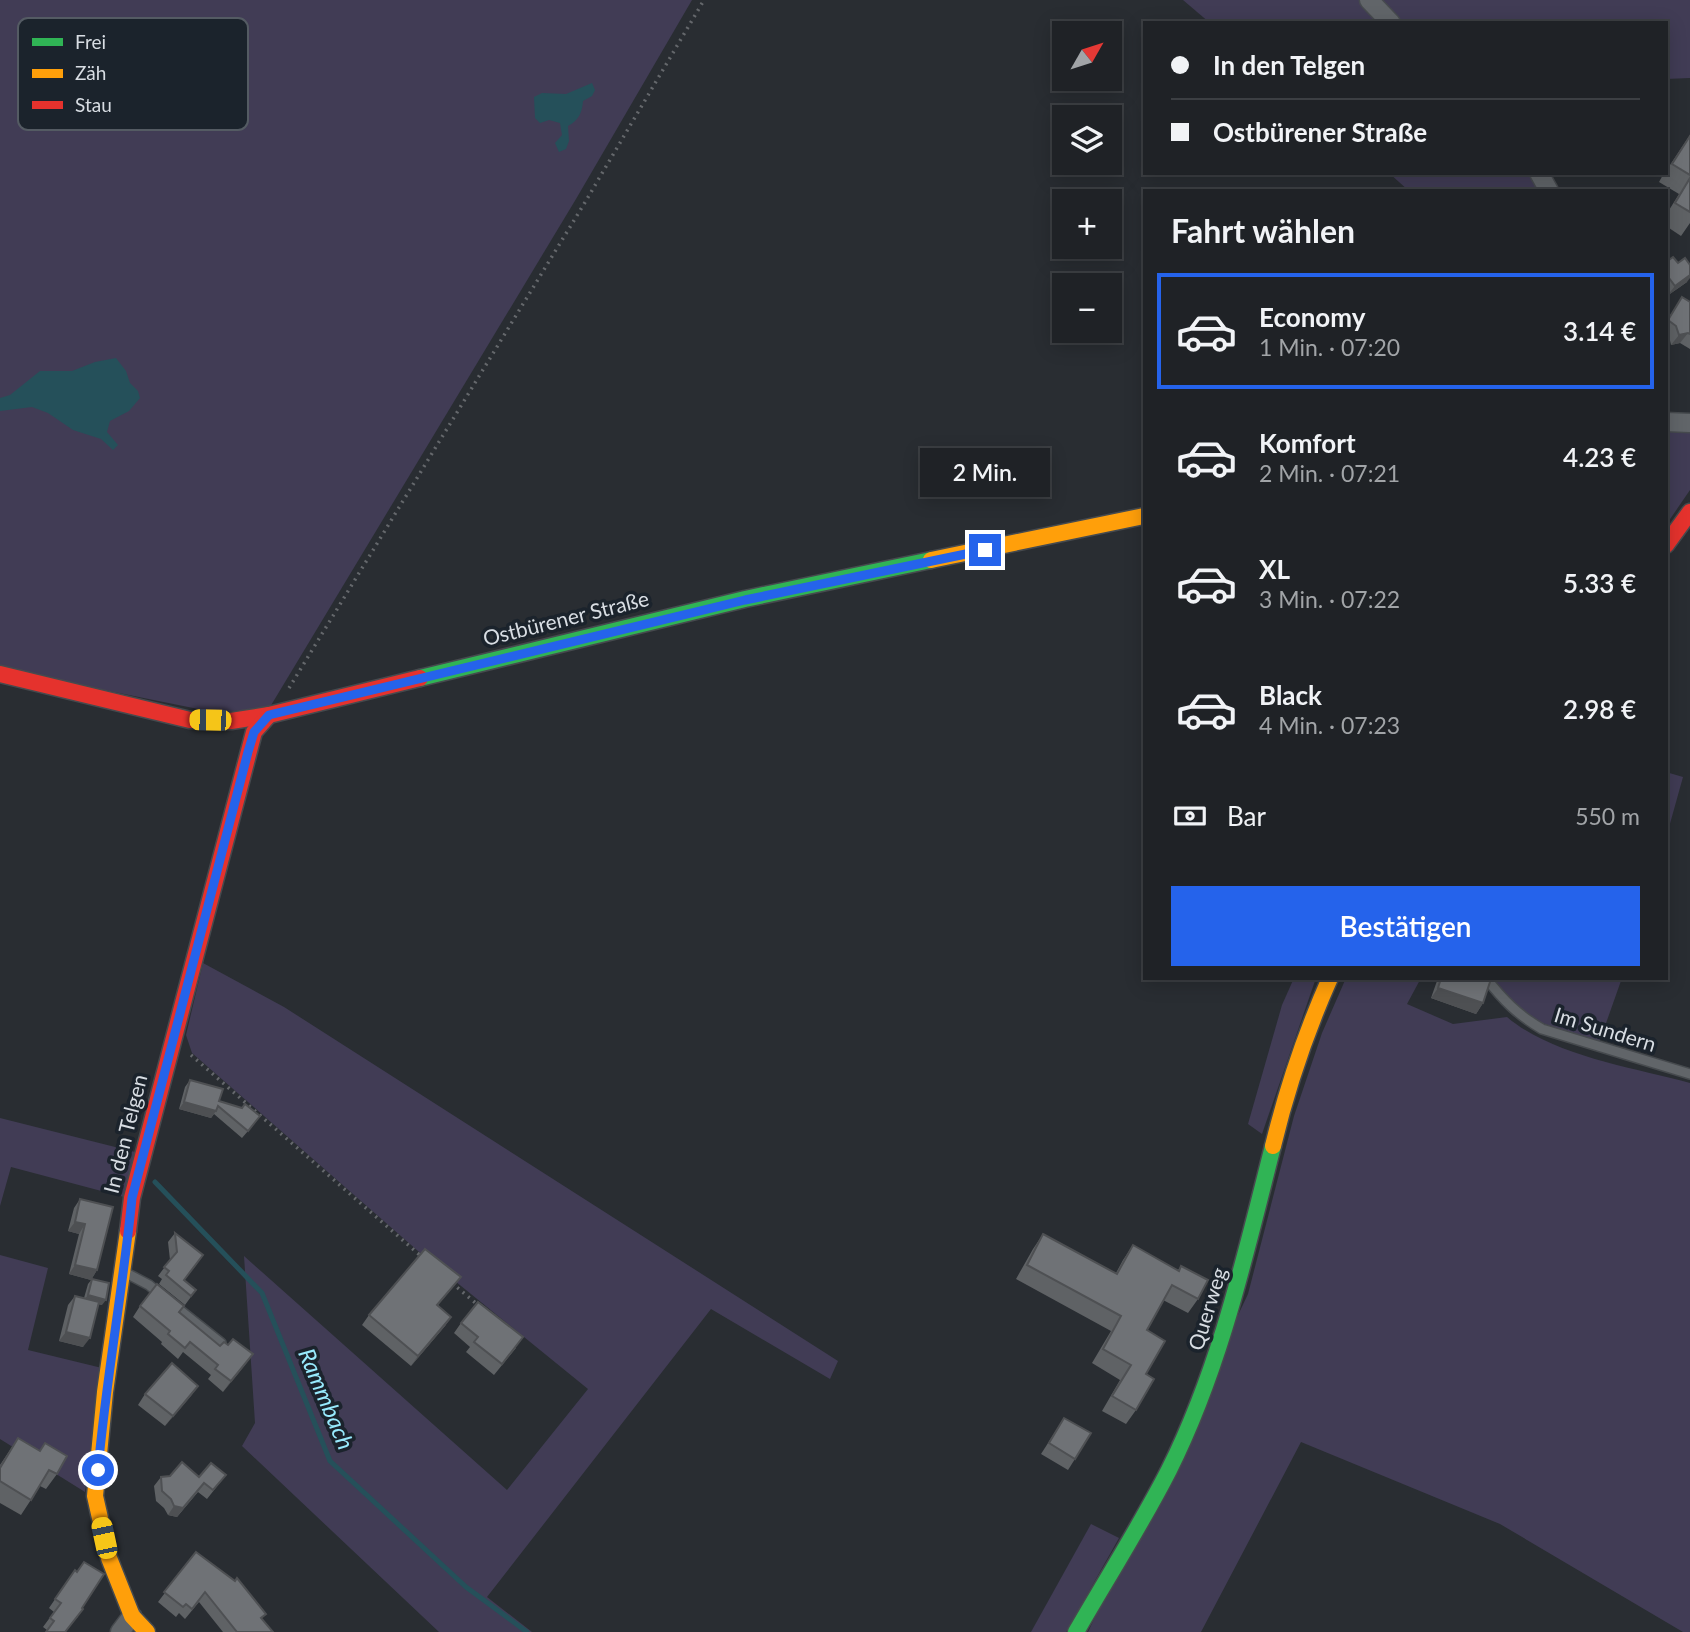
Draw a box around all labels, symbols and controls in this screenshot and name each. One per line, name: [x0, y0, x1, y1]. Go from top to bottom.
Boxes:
legend: [18, 18, 248, 130]
north arrow: [1052, 21, 1122, 91]
map controls: [1052, 21, 1122, 343]
text: Frei: [75, 30, 106, 53]
text: In den Telgen: [1213, 49, 1365, 81]
text: Zäh: [75, 61, 106, 84]
text: Stau: [75, 93, 112, 116]
button: layers: [1052, 105, 1122, 175]
text: Ostbürener Straße: [1213, 116, 1427, 148]
button: +: [1052, 189, 1122, 259]
text: Fahrt wählen: [1171, 211, 1355, 250]
button: −: [1052, 273, 1122, 343]
icon: car: [1175, 300, 1238, 363]
text: Economy: [1259, 301, 1365, 333]
text: 3.14 €: [1563, 315, 1636, 347]
text: 1 Min. · 07:20: [1259, 333, 1400, 361]
icon: car: [1175, 426, 1238, 489]
text: Komfort: [1259, 427, 1356, 459]
text: 4.23 €: [1563, 441, 1636, 473]
callout: 2 Min.: [920, 448, 1050, 498]
text: 2 Min.: [953, 458, 1017, 486]
text: 2 Min. · 07:21: [1259, 459, 1400, 487]
route end: [969, 534, 1001, 566]
icon: car: [1175, 552, 1238, 615]
text: XL: [1259, 553, 1290, 585]
text: 5.33 €: [1563, 567, 1636, 599]
street label: Ostbürener Straße: [480, 585, 651, 650]
text: 3 Min. · 07:22: [1259, 585, 1400, 613]
icon: car: [1175, 678, 1238, 741]
text: Black: [1259, 679, 1322, 711]
text: 2.98 €: [1563, 693, 1636, 725]
car: [189, 709, 232, 731]
text: 4 Min. · 07:23: [1259, 711, 1400, 739]
icon: cash: [1171, 797, 1209, 835]
text: Bar: [1227, 800, 1266, 832]
text: 550 m: [1575, 802, 1640, 830]
button: Bestätigen: [1171, 886, 1640, 966]
street label: Im Sundern: [1551, 1001, 1659, 1056]
street label: In den Telgen: [98, 1072, 151, 1196]
street label: Querweg: [1182, 1264, 1231, 1353]
water label: Rammbach: [293, 1344, 361, 1453]
route start: [82, 1454, 114, 1486]
car: [90, 1515, 119, 1561]

